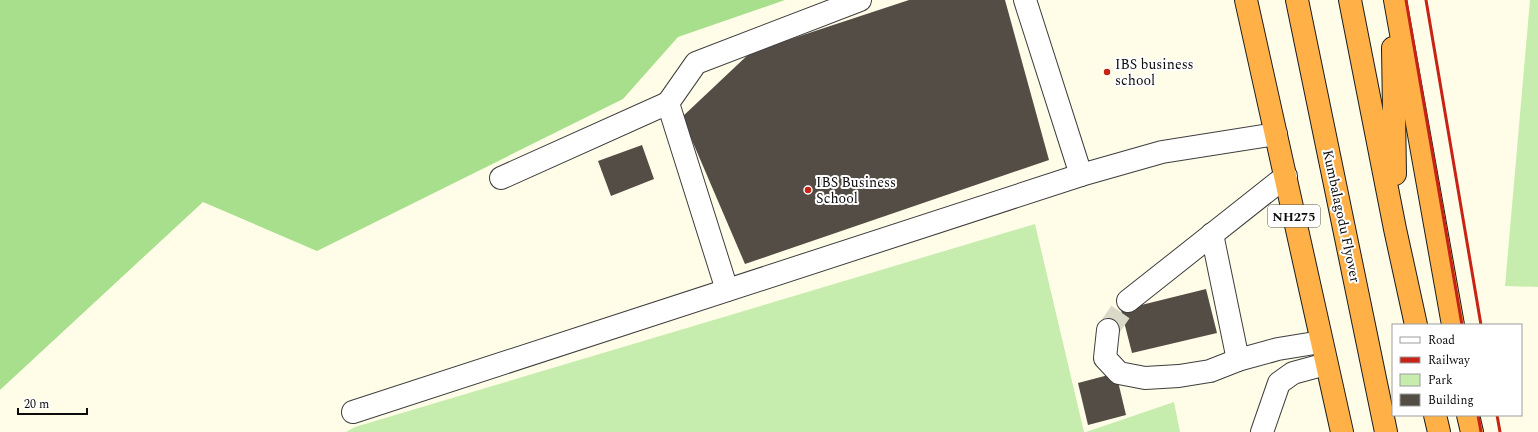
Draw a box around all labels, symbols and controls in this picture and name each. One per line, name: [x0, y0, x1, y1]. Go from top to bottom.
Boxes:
place label: IBS business school: [1115, 54, 1194, 91]
marker: IBS business school: [1102, 67, 1112, 77]
street label: Kumbalagodu Flyover: [1317, 148, 1366, 285]
place label: IBS Business School: [816, 172, 896, 209]
marker: IBS Business School: [803, 185, 813, 195]
road number: NH275: [1268, 205, 1320, 227]
legend: [1392, 324, 1522, 416]
text: Road: [1428, 331, 1455, 350]
text: Railway: [1428, 351, 1471, 370]
text: Park: [1428, 371, 1453, 390]
scale bar: [18, 390, 87, 416]
text: Building: [1428, 391, 1474, 410]
text: 20 m: [24, 395, 49, 414]

